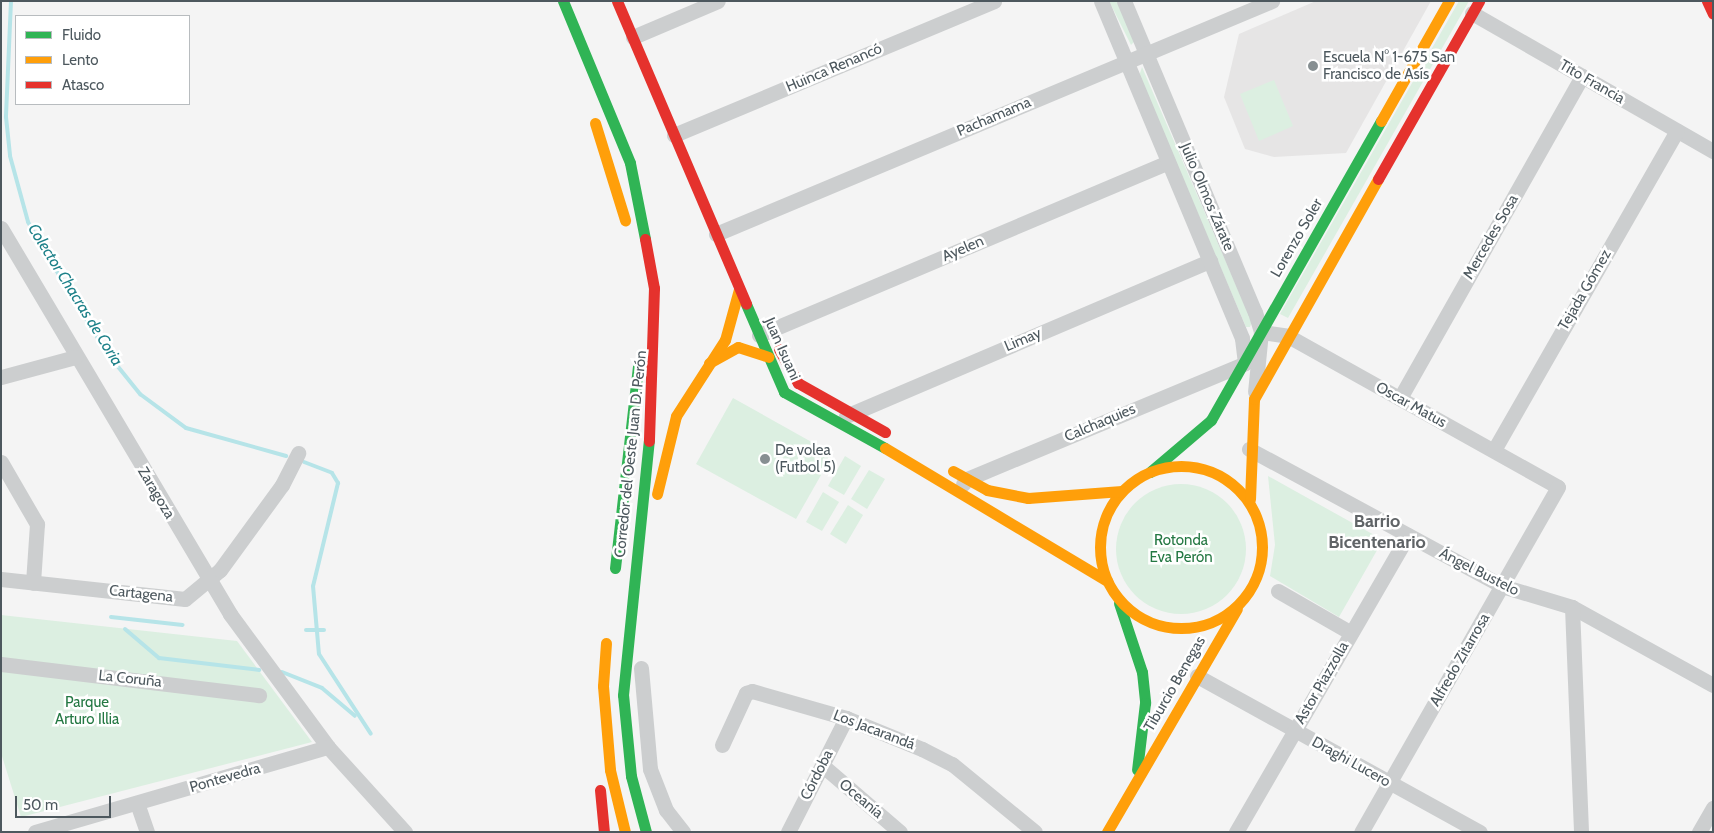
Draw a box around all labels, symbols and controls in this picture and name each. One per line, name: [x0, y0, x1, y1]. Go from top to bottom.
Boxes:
legend: [15, 15, 190, 105]
text: Fluido: [62, 26, 101, 44]
street label: Huinca Renancó: [783, 40, 885, 96]
place label: Escuela N° 1-675 San Francisco de Asís: [1323, 48, 1455, 83]
text: Lento: [62, 51, 99, 69]
street label: Tito Francia: [1556, 56, 1628, 108]
marker: Escuela N° 1-675 San Francisco de Asís: [1307, 60, 1319, 72]
text: Atasco: [62, 76, 104, 94]
street label: Pachamama: [954, 93, 1034, 141]
street label: Julio Olmos Zárate: [1176, 140, 1238, 254]
street label: Mercedes Sosa: [1460, 192, 1522, 282]
street label: Lorenzo Soler: [1267, 196, 1327, 280]
water label: Colector Chacras de Coria: [23, 220, 127, 370]
street label: Ayelen: [940, 232, 986, 266]
street label: Tejada Gómez: [1555, 247, 1615, 333]
street label: Juan Isuani: [760, 315, 804, 383]
street label: Limay: [1002, 324, 1044, 356]
street label: Corredor del Oeste Juan D. Perón: [611, 350, 651, 558]
street label: Oscar Matus: [1373, 378, 1449, 432]
street label: Calchaquies: [1062, 400, 1138, 446]
place label: De volea (Futbol 5): [775, 441, 836, 476]
marker: De volea (Futbol 5): [759, 453, 771, 465]
street label: Zaragoza: [134, 464, 178, 522]
district label: Barrio Bicentenario: [1328, 511, 1426, 554]
park label: Rotonda Eva Perón: [1149, 531, 1213, 566]
street label: Ángel Bustelo: [1436, 544, 1522, 600]
street label: Cartagena: [108, 582, 174, 606]
street label: Alfredo Zitarrosa: [1426, 610, 1494, 710]
street label: Tiburcio Benegas: [1140, 633, 1210, 735]
street label: Astor Piazzolla: [1291, 639, 1353, 727]
street label: La Coruña: [97, 667, 163, 691]
park label: Parque Arturo Illia: [55, 693, 119, 728]
street label: Los Jacarandá: [831, 706, 917, 754]
street label: Draghi Lucero: [1308, 733, 1394, 791]
street label: Córdoba: [797, 747, 837, 803]
street label: Pontevedra: [188, 759, 262, 797]
street label: Oceanía: [835, 775, 887, 823]
scale bar: [18, 786, 114, 818]
text: 50 m: [23, 796, 58, 814]

